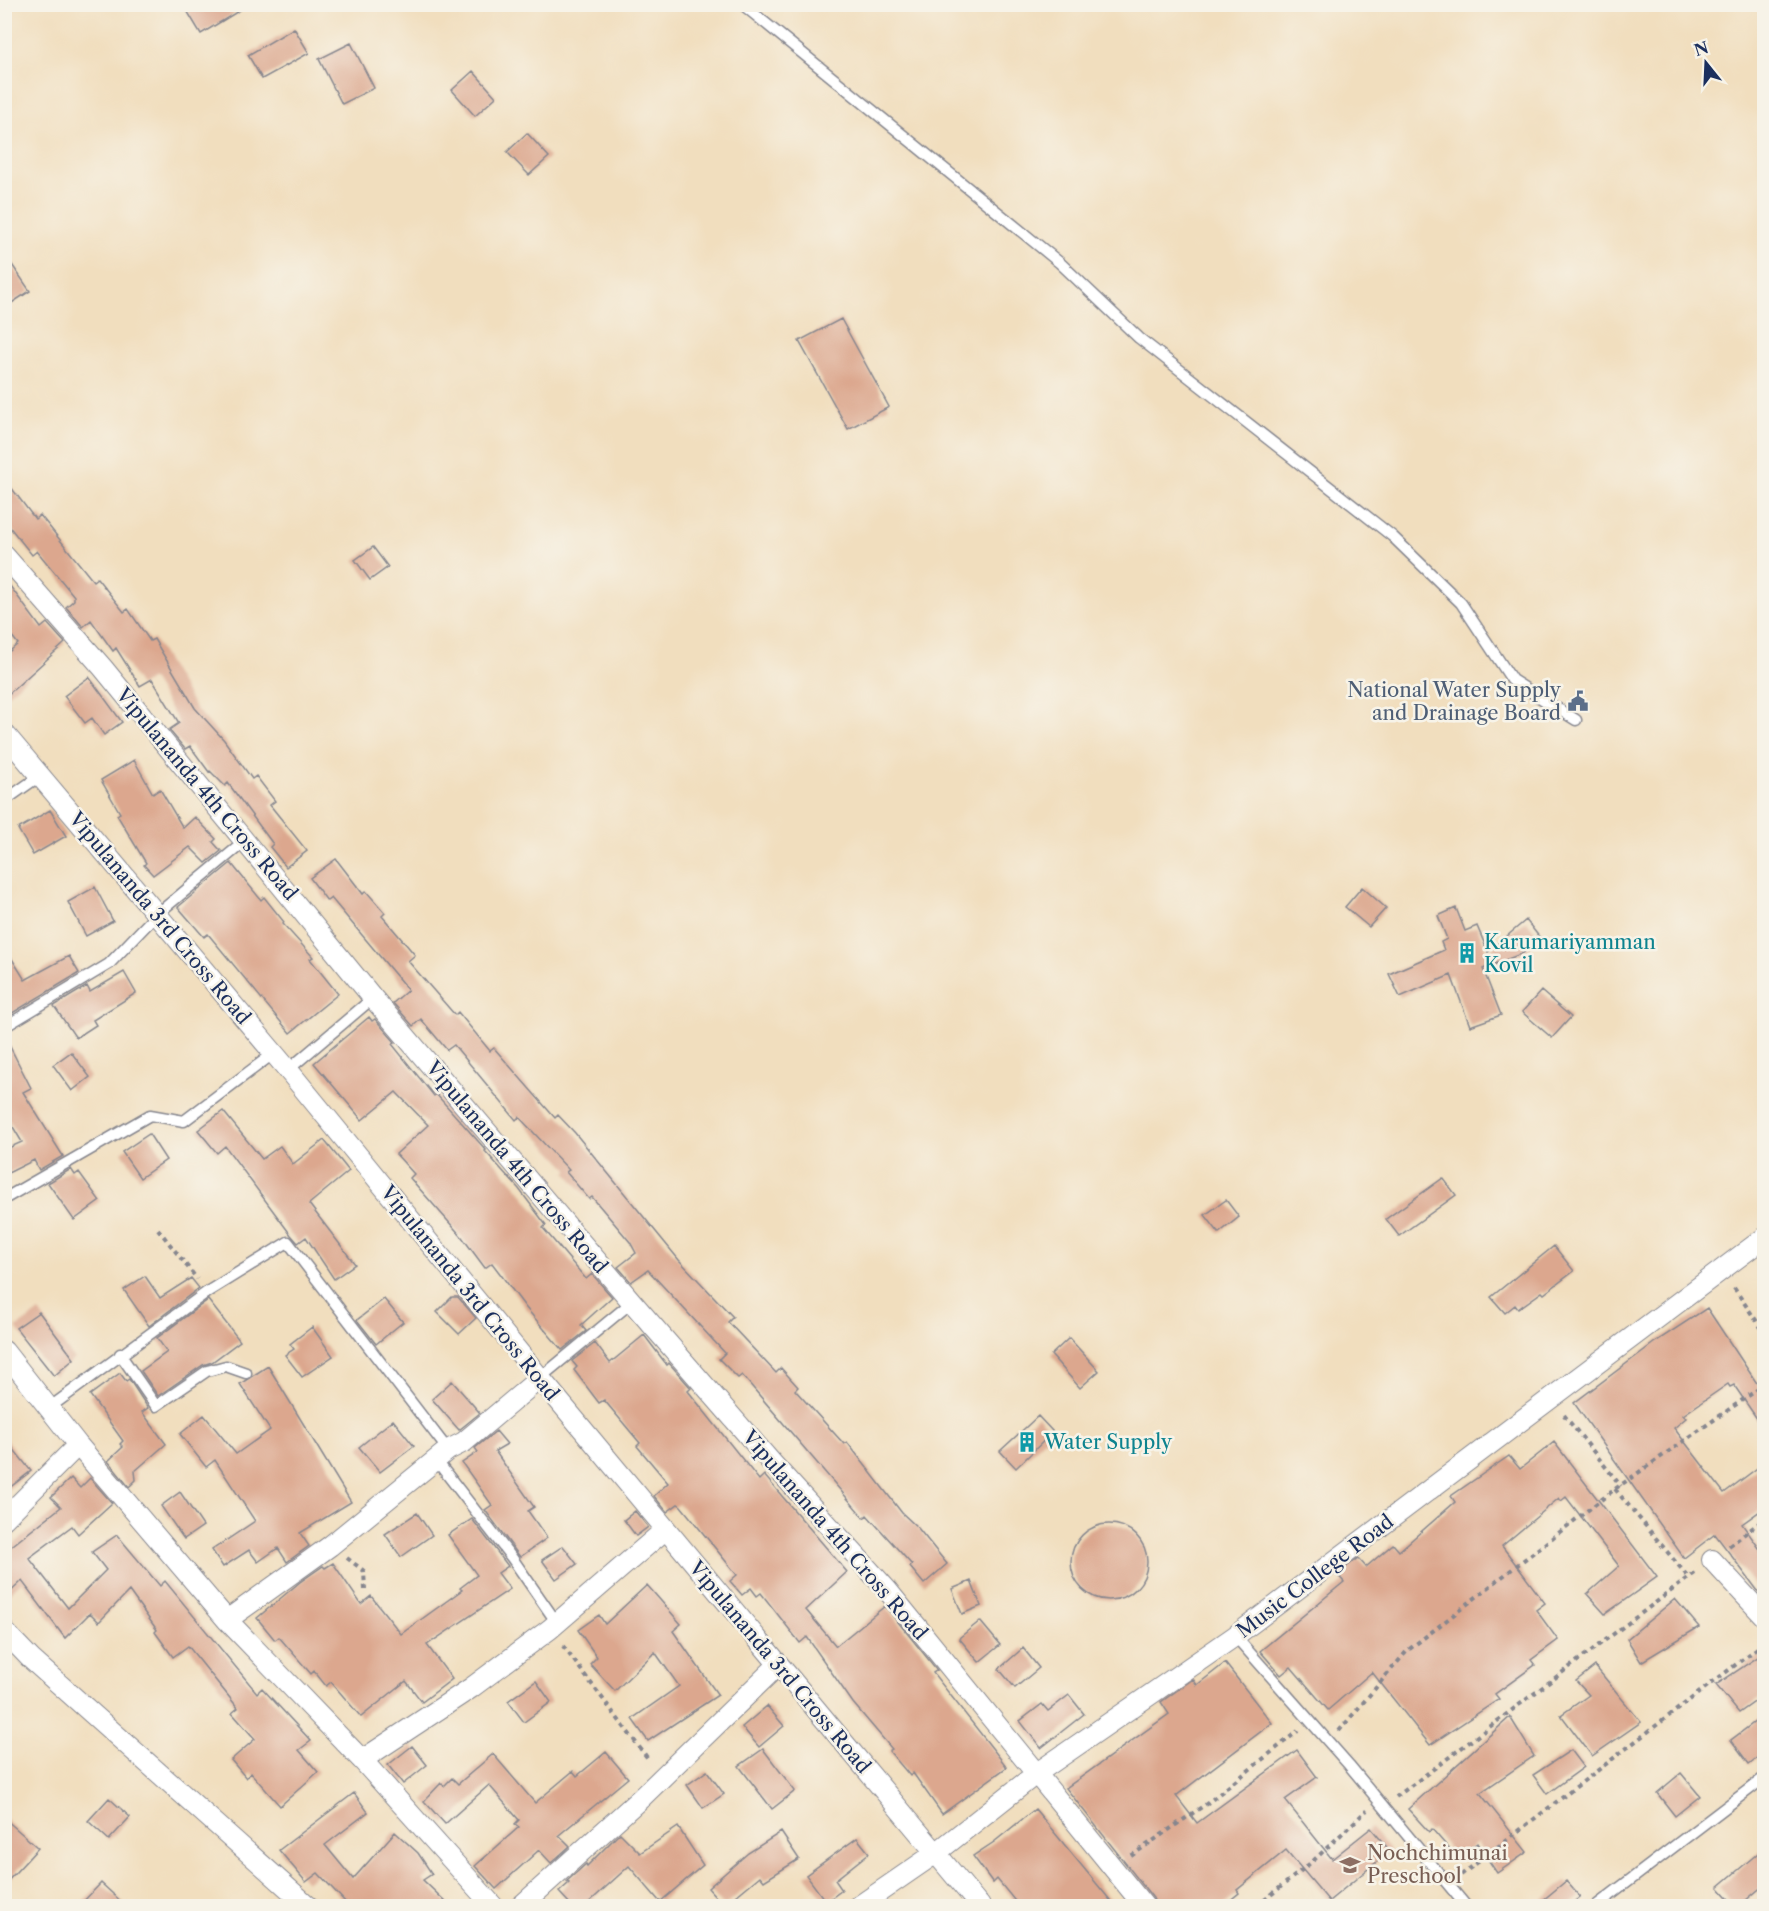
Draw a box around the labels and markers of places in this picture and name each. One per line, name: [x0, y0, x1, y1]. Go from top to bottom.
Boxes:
place label: National Water Supply and Drainage Board: [1347, 678, 1562, 725]
public building icon: National Water Supply and Drainage Board: [1566, 689, 1590, 713]
place label: Karumariyamman Kovil: [1484, 930, 1656, 977]
building icon: Karumariyamman Kovil: [1455, 941, 1479, 965]
building icon: Water Supply: [1015, 1430, 1039, 1454]
place label: Water Supply: [1043, 1430, 1173, 1454]
place label: Nochchimunai Preschool: [1367, 1841, 1508, 1888]
school or university icon: Nochchimunai Preschool: [1338, 1853, 1362, 1877]

